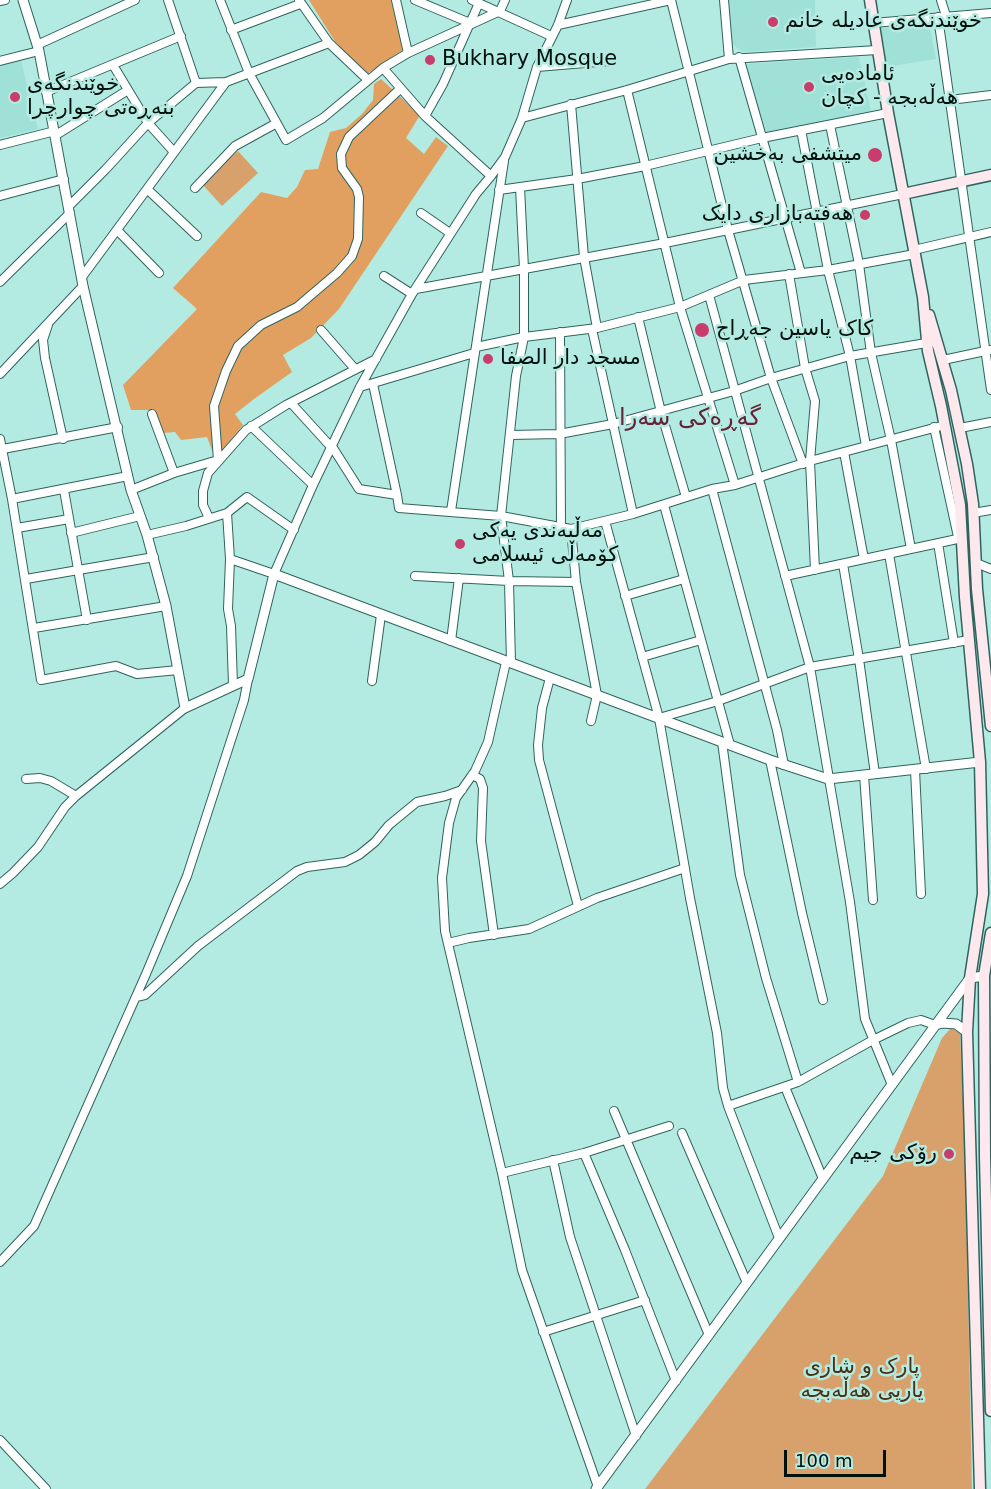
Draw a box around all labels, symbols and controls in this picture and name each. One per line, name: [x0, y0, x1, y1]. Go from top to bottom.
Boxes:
place label: خوێندنگەی عادیلە خانم: [785, 9, 982, 35]
marker: خوێندنگەی عادیلە خانم: [766, 15, 780, 29]
place label: Bukhary Mosque: [442, 47, 617, 73]
marker: Bukhary Mosque: [423, 53, 437, 67]
place label: ئامادەیی هەڵەبجە - کچان: [821, 62, 958, 112]
place label: خوێندنگەی بنەڕەتی چوارچرا: [27, 72, 174, 122]
marker: ئامادەیی هەڵەبجە - کچان: [802, 80, 816, 94]
marker: خوێندنگەی بنەڕەتی چوارچرا: [8, 90, 22, 104]
place label: میتشفی بەخشین: [713, 142, 862, 168]
marker: میتشفی بەخشین: [866, 146, 884, 164]
place label: هەفتەبازاری دایک: [702, 202, 853, 228]
marker: هەفتەبازاری دایک: [858, 208, 872, 222]
place label: کاک یاسین جەڕاح: [716, 317, 873, 343]
marker: کاک یاسین جەڕاح: [693, 321, 711, 339]
place label: مسجد دار الصفا: [500, 346, 641, 372]
marker: مسجد دار الصفا: [481, 352, 495, 366]
district label: گەڕەکی سەرا: [619, 405, 761, 433]
place label: مەڵبەندی یەکی کۆمەڵی ئیسلامی: [472, 519, 618, 569]
marker: مەڵبەندی یەکی کۆمەڵی ئیسلامی: [453, 537, 467, 551]
place label: رۆکی جیم: [849, 1141, 937, 1167]
marker: رۆکی جیم: [942, 1147, 956, 1161]
park label: پارک و شاری یاریی ھەڵەبجە: [800, 1355, 924, 1405]
scale bar: [787, 1438, 889, 1476]
text: 100 m: [795, 1450, 853, 1471]

